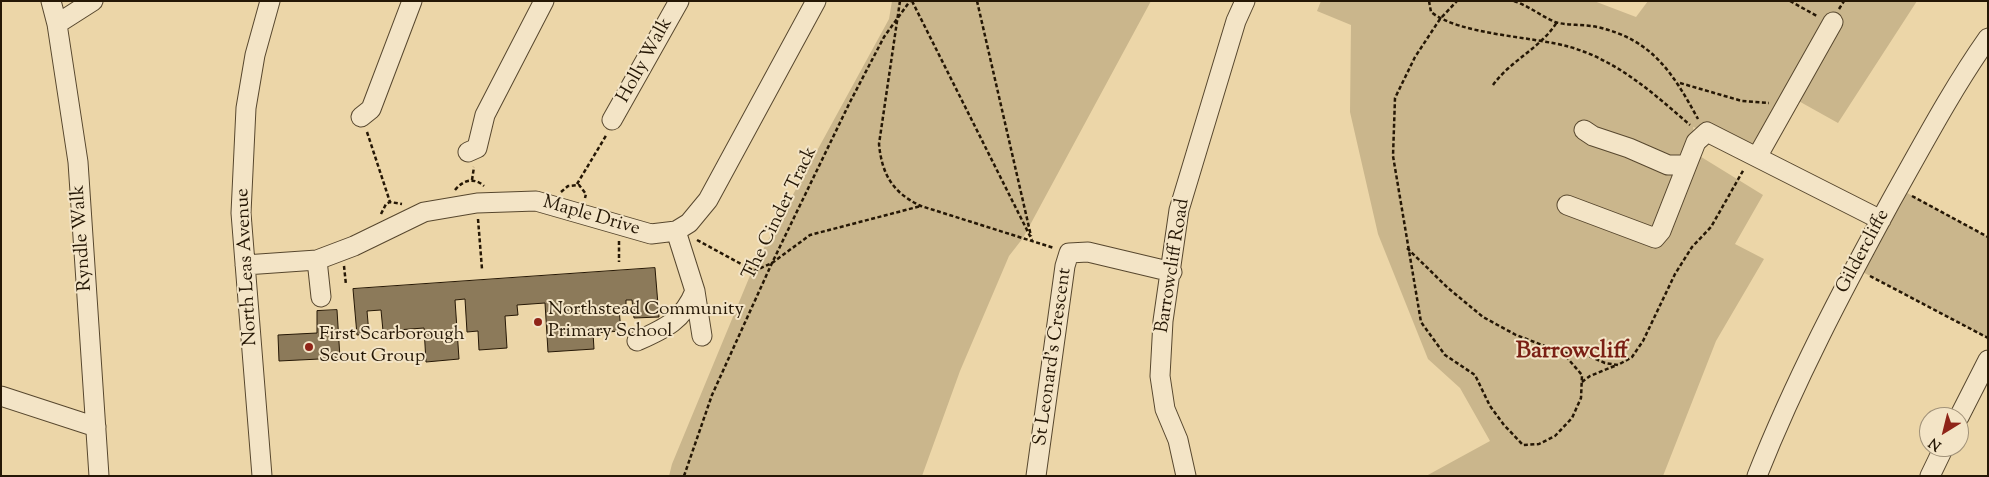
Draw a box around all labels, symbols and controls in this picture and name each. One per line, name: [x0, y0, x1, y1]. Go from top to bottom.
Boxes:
street label: Holly Walk: [613, 14, 679, 108]
street label: The Cinder Track: [739, 144, 823, 284]
street label: Ryndle Walk: [68, 184, 98, 292]
street label: North Leas Avenue: [232, 187, 264, 347]
street label: Maple Drive: [540, 192, 642, 242]
street label: Barrowcliff Road: [1152, 197, 1196, 335]
street label: Gildercliffe: [1832, 206, 1896, 298]
street label: St Leonard's Crescent: [1030, 267, 1078, 447]
place label: Northstead Community Primary School: [548, 300, 744, 344]
marker: Northstead Community Primary School: [532, 316, 544, 328]
place label: First Scarborough Scout Group: [319, 325, 465, 369]
district label: Barrowcliff: [1516, 339, 1628, 367]
marker: First Scarborough Scout Group: [303, 341, 315, 353]
north arrow: [1919, 407, 1969, 457]
text: N: [1925, 432, 1946, 455]

